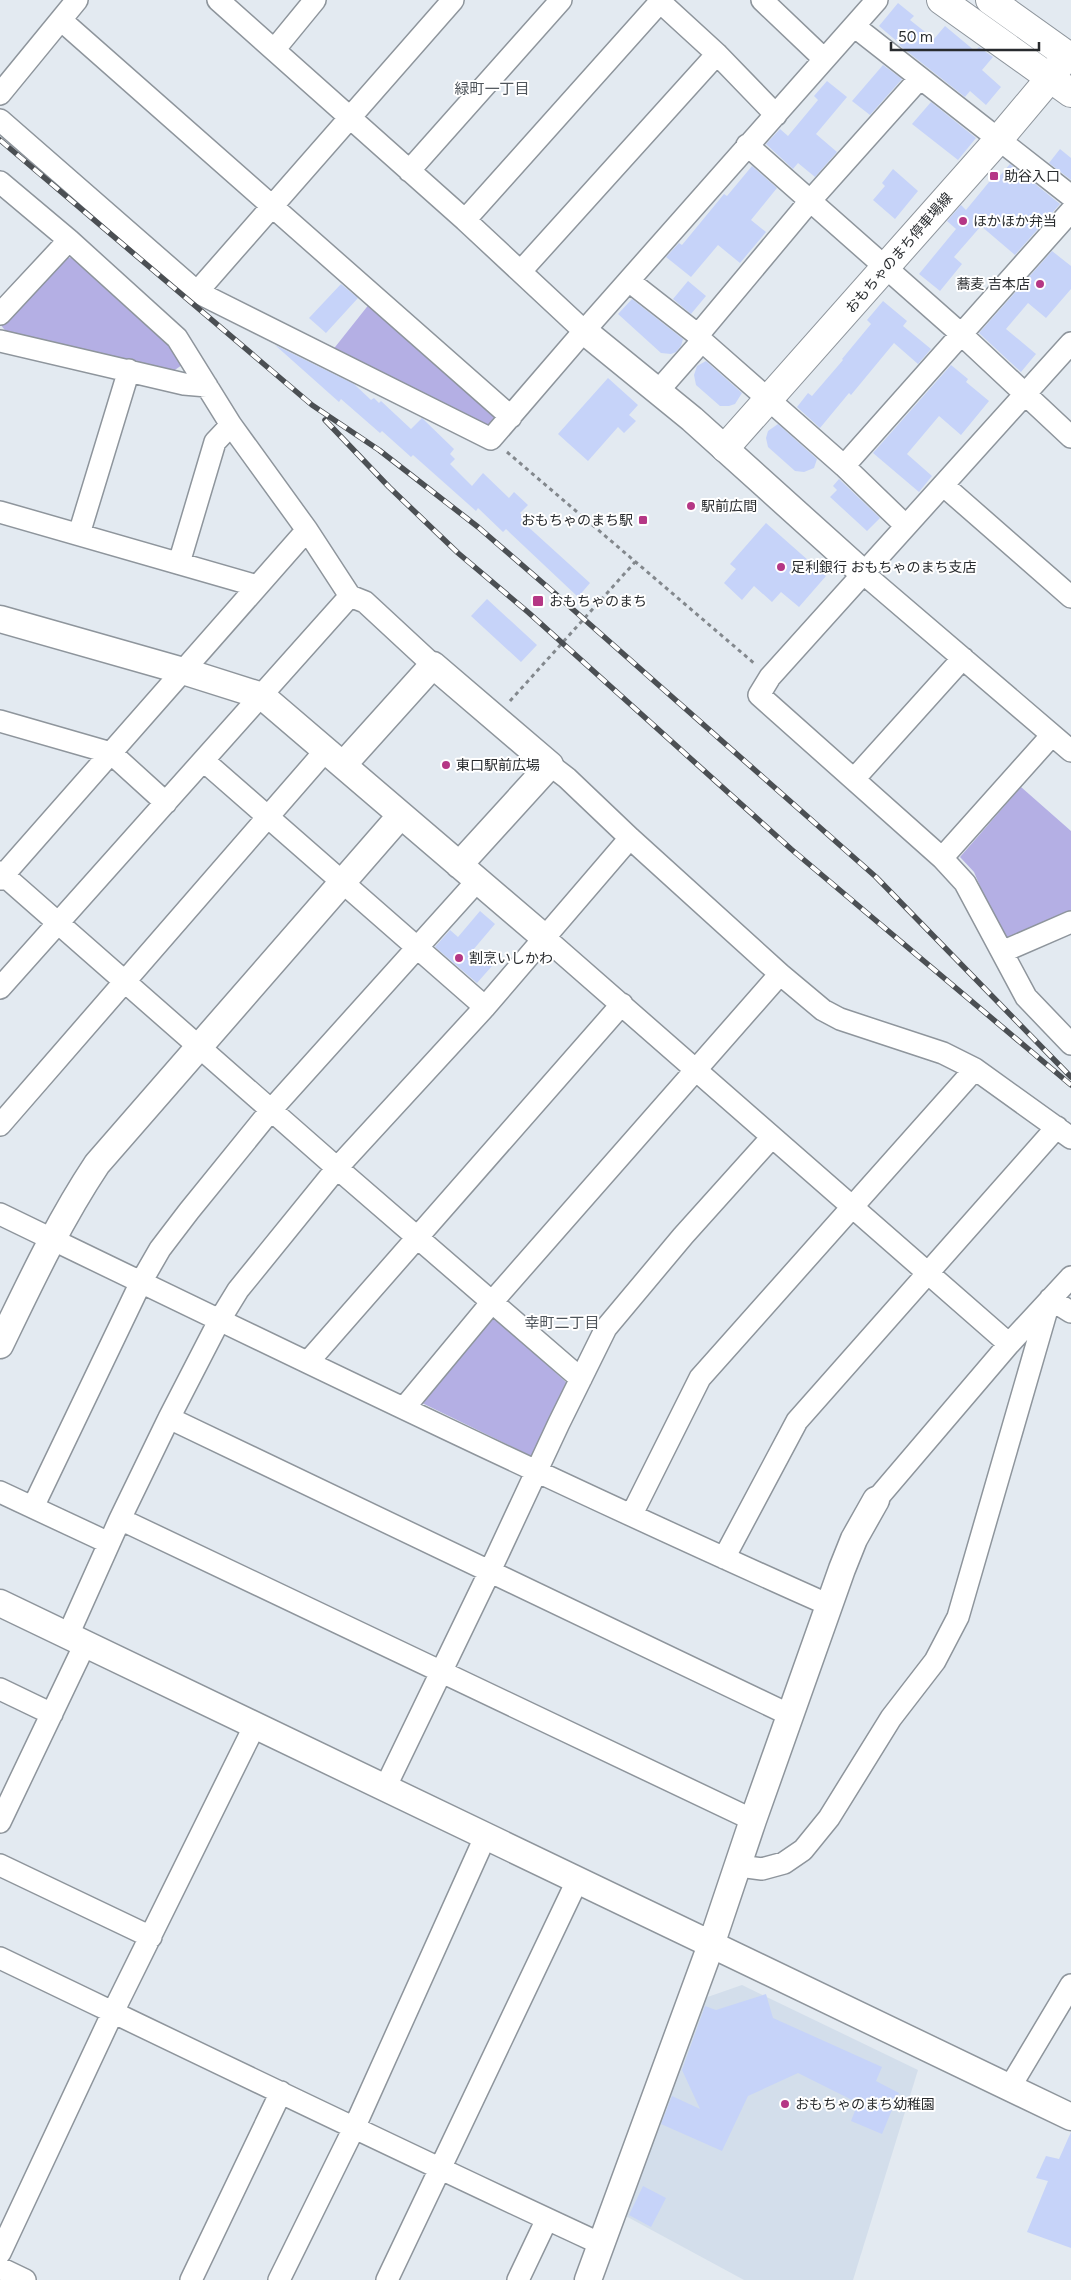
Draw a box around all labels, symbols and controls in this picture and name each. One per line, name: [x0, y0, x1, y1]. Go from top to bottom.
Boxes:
scale bar: [891, 20, 1038, 52]
text: 50 m: [898, 28, 933, 46]
district label: 緑町一丁目: [454, 80, 530, 98]
place label: 助谷入口: [1004, 168, 1060, 185]
marker: 助谷入口: [988, 170, 1000, 182]
street label: おもちゃのまち停車場線: [842, 189, 956, 317]
place label: ほかほか弁当: [973, 213, 1057, 230]
marker: ほかほか弁当: [957, 215, 969, 227]
place label: 蕎麦 吉本店: [957, 276, 1030, 293]
marker: 蕎麦 吉本店: [1034, 278, 1046, 290]
place label: 駅前広間: [701, 498, 757, 515]
marker: 駅前広間: [685, 500, 697, 512]
place label: おもちゃのまち駅: [521, 512, 633, 529]
marker: おもちゃのまち駅: [637, 514, 649, 526]
place label: 足利銀行 おもちゃのまち支店: [791, 559, 976, 576]
marker: 足利銀行 おもちゃのまち支店: [775, 561, 787, 573]
place label: おもちゃのまち: [549, 593, 647, 610]
marker: おもちゃのまち: [531, 594, 545, 608]
place label: 東口駅前広場: [456, 757, 540, 774]
marker: 東口駅前広場: [440, 759, 452, 771]
place label: 割烹いしかわ: [469, 950, 553, 967]
marker: 割烹いしかわ: [453, 952, 465, 964]
district label: 幸町二丁目: [524, 1314, 600, 1332]
place label: おもちゃのまち幼稚園: [795, 2096, 935, 2113]
marker: おもちゃのまち幼稚園: [779, 2098, 791, 2110]

